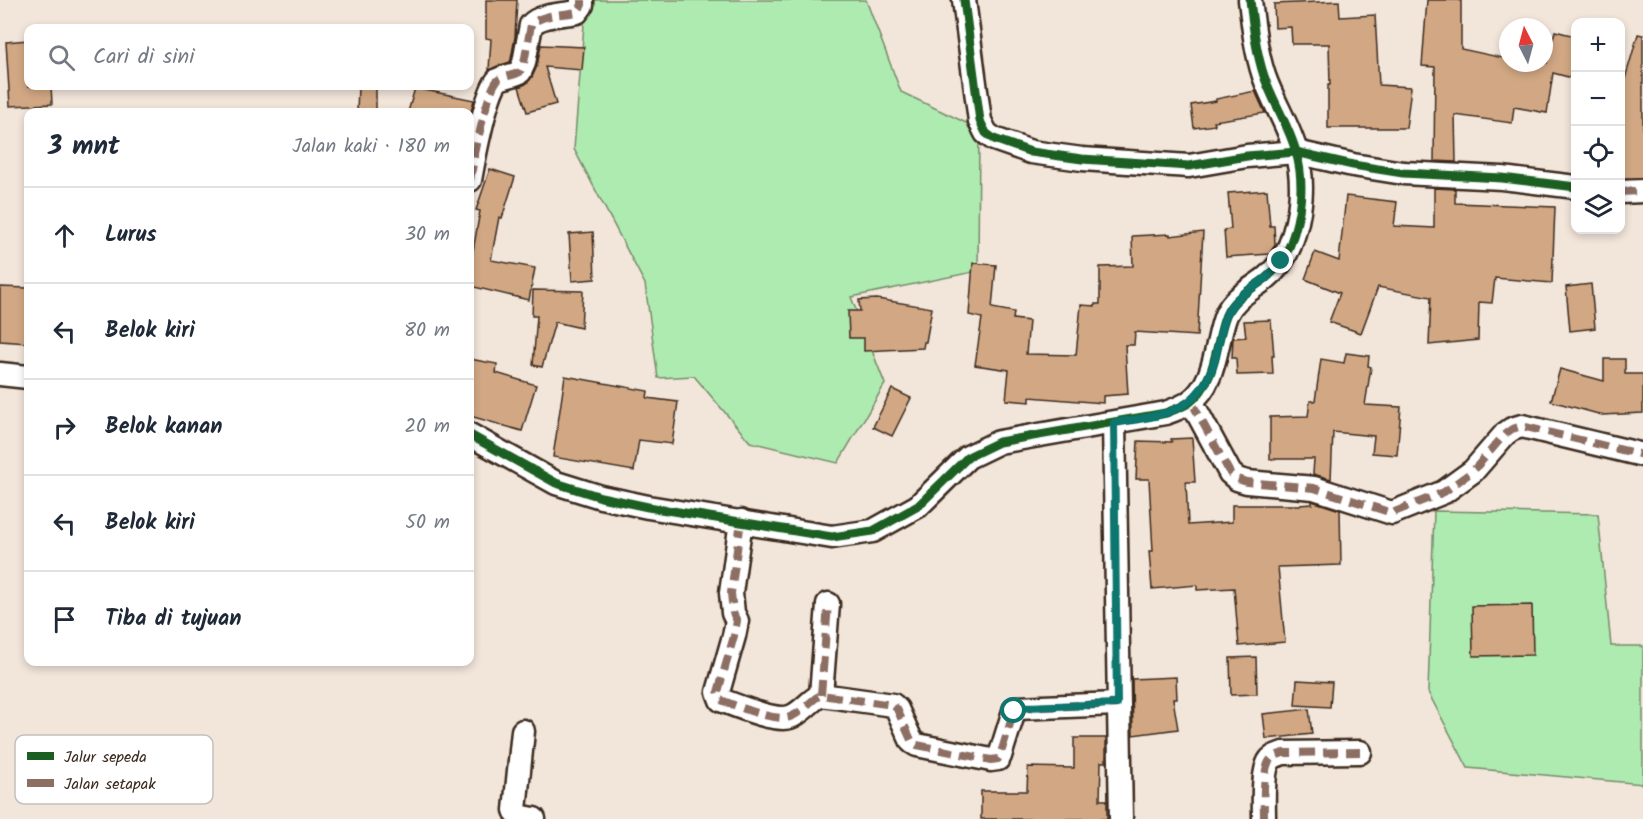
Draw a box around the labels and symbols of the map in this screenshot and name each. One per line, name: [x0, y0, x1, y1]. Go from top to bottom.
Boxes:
north arrow: [1499, 18, 1553, 72]
route end: [1267, 247, 1293, 273]
route start: [1000, 697, 1026, 723]
legend: [15, 735, 213, 804]
text: Jalur sepeda: [64, 745, 147, 770]
text: Jalan setapak: [64, 772, 156, 797]

